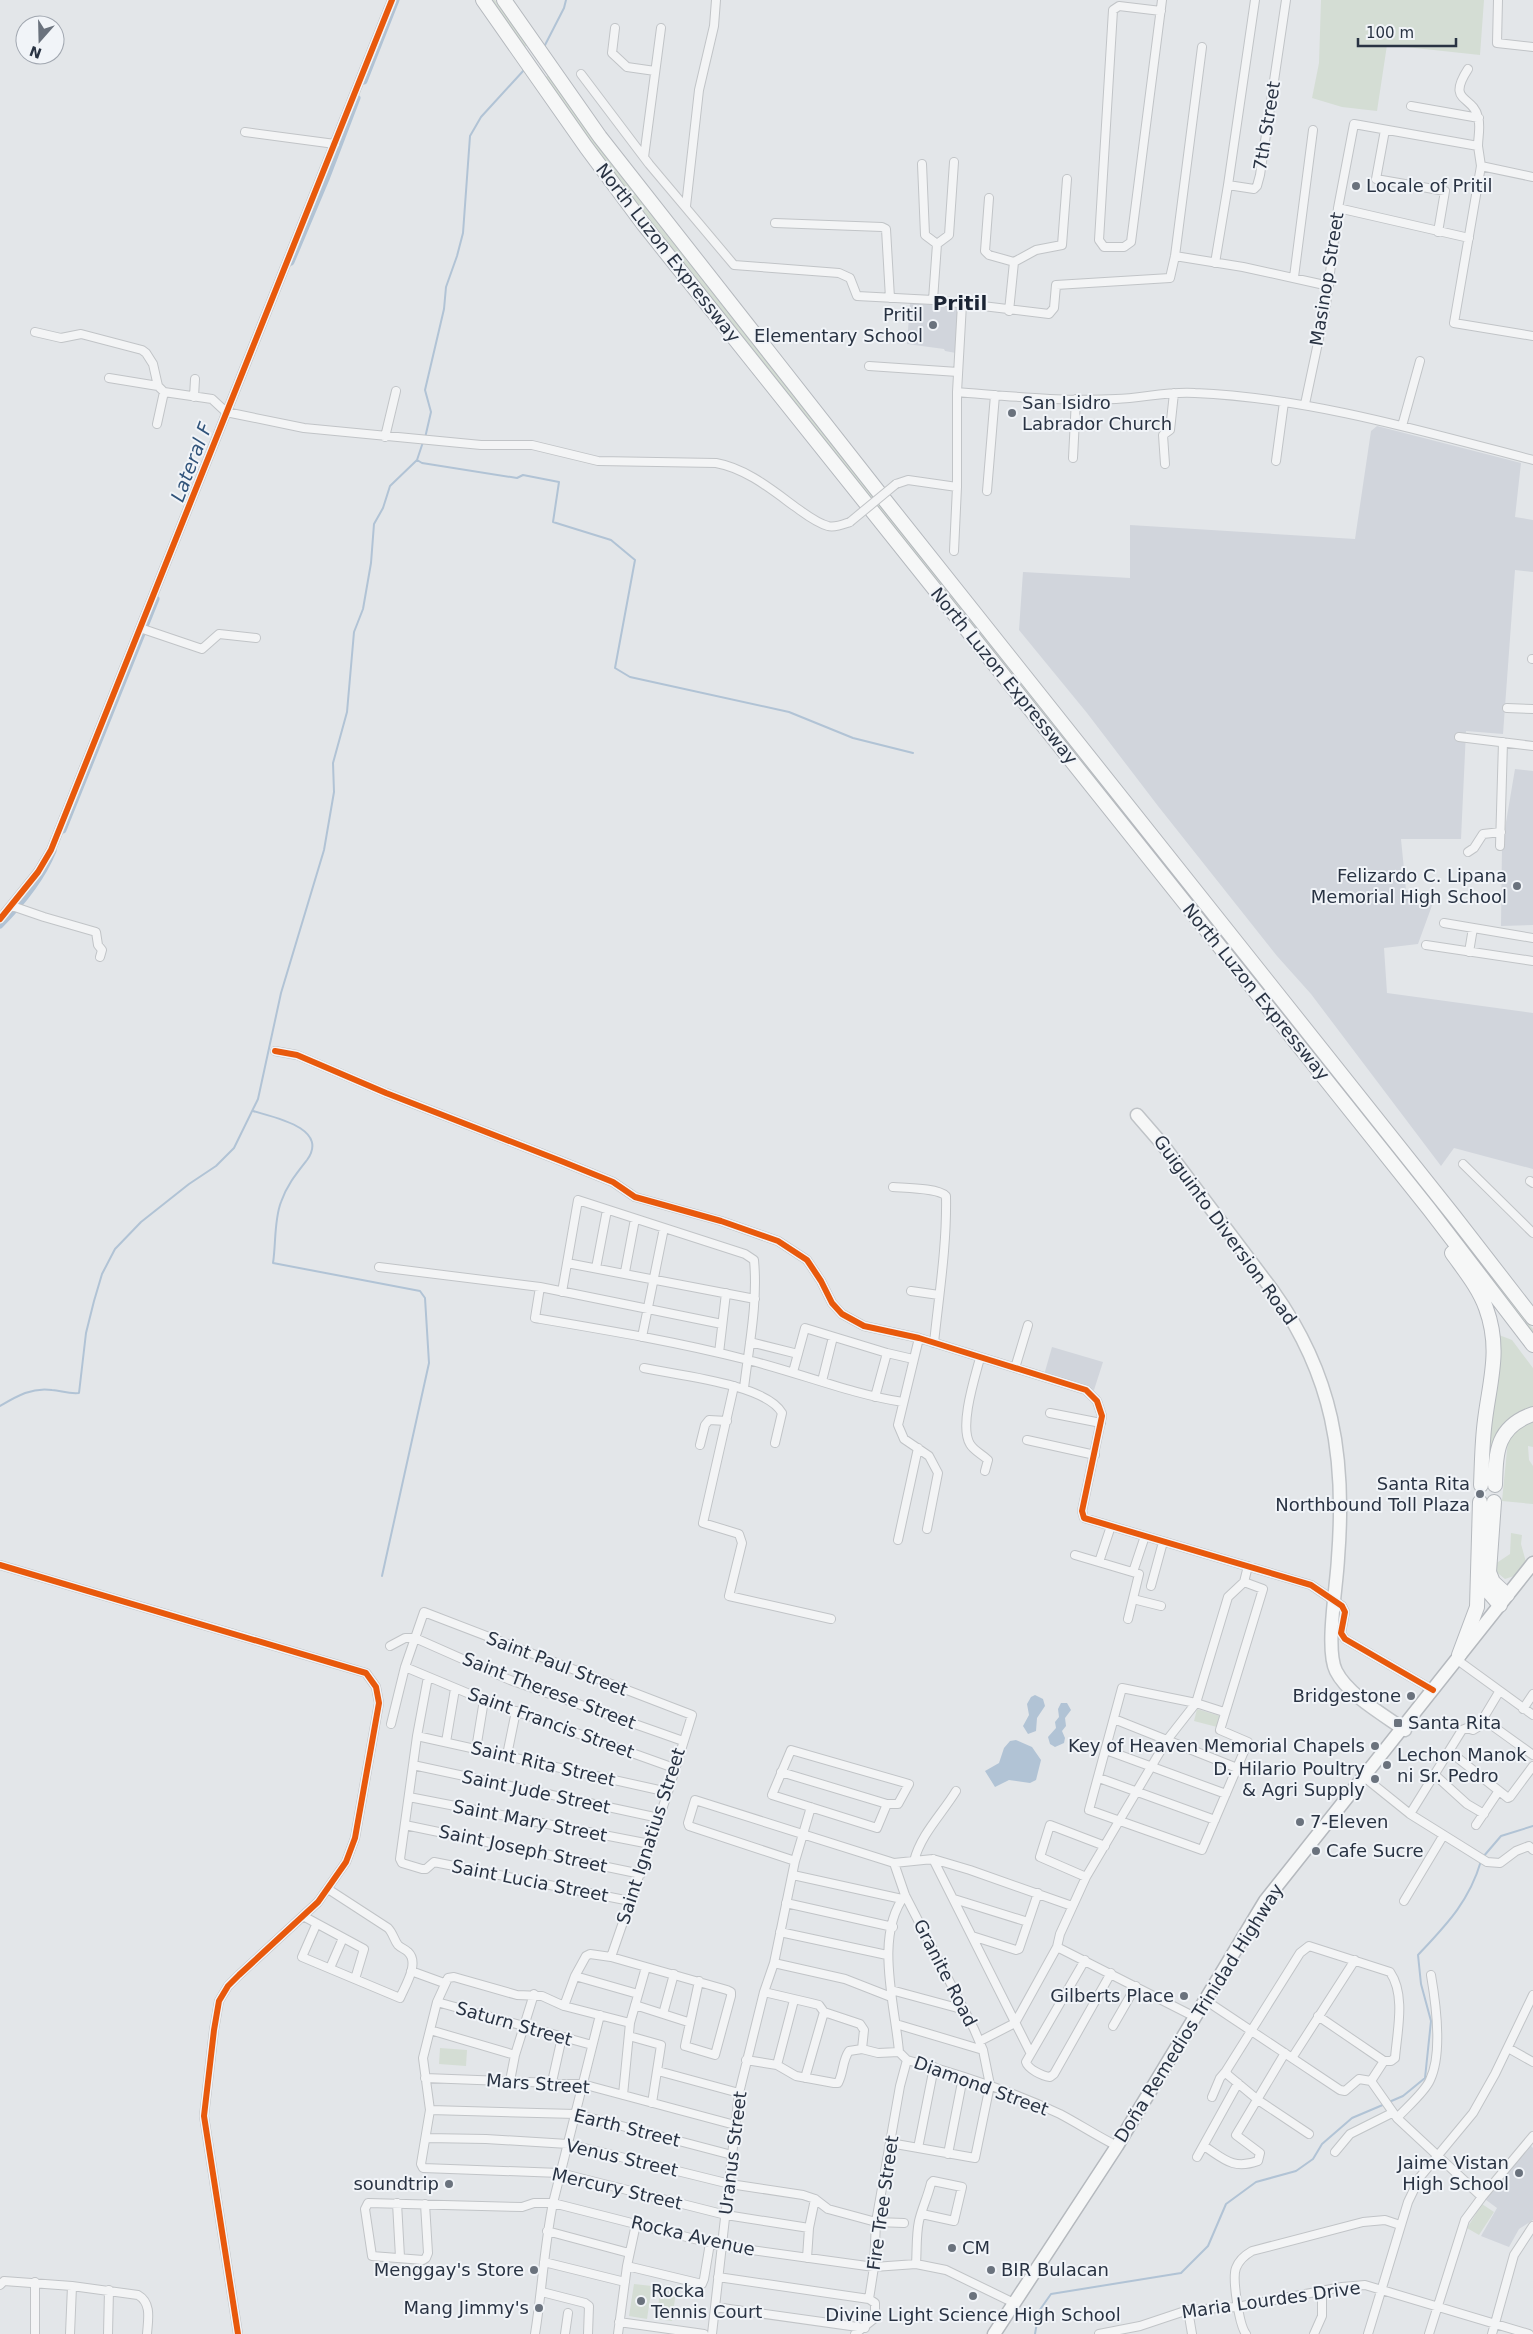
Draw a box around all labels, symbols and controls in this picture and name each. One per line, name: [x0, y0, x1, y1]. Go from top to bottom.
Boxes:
north arrow: [15, 15, 65, 65]
scale bar: [1358, 15, 1456, 47]
text: 100 m: [1366, 24, 1414, 42]
text: N: [27, 43, 44, 62]
street label: 7th Street: [1249, 80, 1284, 172]
street label: North Luzon Expressway: [592, 159, 745, 347]
place label: Locale of Pritil: [1366, 175, 1493, 196]
marker: Locale of Pritil: [1350, 180, 1362, 192]
street label: Masinop Street: [1306, 211, 1347, 347]
district label: Pritil: [933, 291, 987, 315]
place label: Pritil Elementary School: [754, 304, 923, 346]
marker: Pritil Elementary School: [927, 319, 939, 331]
place label: San Isidro Labrador Church: [1022, 392, 1172, 434]
marker: San Isidro Labrador Church: [1006, 407, 1018, 419]
water label: Lateral F: [166, 418, 217, 505]
street label: North Luzon Expressway: [927, 583, 1082, 769]
place label: Felizardo C. Lipana Memorial High School: [1311, 865, 1507, 907]
marker: Felizardo C. Lipana Memorial High School: [1511, 880, 1523, 892]
street label: North Luzon Expressway: [1179, 899, 1334, 1085]
street label: Guiguinto Diversion Road: [1150, 1131, 1301, 1329]
place label: Santa Rita Northbound Toll Plaza: [1275, 1473, 1470, 1515]
marker: Santa Rita Northbound Toll Plaza: [1474, 1488, 1486, 1500]
street label: Saint Paul Street: [484, 1627, 631, 1700]
street label: Saint Therese Street: [459, 1648, 639, 1733]
street label: Saint Francis Street: [465, 1683, 637, 1762]
place label: Bridgestone: [1292, 1685, 1401, 1706]
marker: Bridgestone: [1405, 1690, 1417, 1702]
place label: Santa Rita: [1408, 1712, 1501, 1733]
marker: Santa Rita: [1392, 1717, 1404, 1729]
place label: Key of Heaven Memorial Chapels: [1068, 1735, 1365, 1756]
street label: Saint Rita Street: [469, 1737, 617, 1790]
marker: Key of Heaven Memorial Chapels: [1369, 1740, 1381, 1752]
place label: Lechon Manok ni Sr. Pedro: [1397, 1744, 1527, 1786]
street label: Saint Ignatius Street: [612, 1745, 689, 1927]
place label: D. Hilario Poultry & Agri Supply: [1213, 1758, 1365, 1800]
marker: Lechon Manok ni Sr. Pedro: [1381, 1759, 1393, 1771]
street label: Saint Jude Street: [460, 1766, 612, 1818]
marker: D. Hilario Poultry & Agri Supply: [1369, 1773, 1381, 1785]
street label: Saint Mary Street: [451, 1795, 609, 1846]
place label: 7-Eleven: [1310, 1811, 1389, 1832]
marker: 7-Eleven: [1294, 1816, 1306, 1828]
street label: Saint Joseph Street: [437, 1820, 609, 1877]
place label: Cafe Sucre: [1326, 1840, 1424, 1861]
marker: Cafe Sucre: [1310, 1845, 1322, 1857]
street label: Saint Lucia Street: [450, 1855, 610, 1906]
street label: Doña Remedios Trinidad Highway: [1110, 1879, 1288, 2146]
street label: Granite Road: [909, 1916, 982, 2030]
place label: Gilberts Place: [1050, 1985, 1174, 2006]
marker: Gilberts Place: [1178, 1990, 1190, 2002]
street label: Saturn Street: [454, 1997, 575, 2050]
street label: Diamond Street: [911, 2051, 1051, 2120]
street label: Mars Street: [486, 2069, 591, 2098]
street label: Uranus Street: [715, 2090, 750, 2216]
street label: Earth Street: [572, 2104, 682, 2151]
street label: Venus Street: [564, 2134, 680, 2181]
street label: Fire Tree Street: [863, 2134, 902, 2272]
place label: Jaime Vistan High School: [1397, 2152, 1509, 2194]
street label: Mercury Street: [550, 2163, 684, 2214]
marker: Jaime Vistan High School: [1513, 2167, 1525, 2179]
place label: soundtrip: [353, 2173, 439, 2194]
marker: soundtrip: [443, 2178, 455, 2190]
street label: Rocka Avenue: [629, 2211, 757, 2260]
place label: CM: [962, 2237, 990, 2258]
marker: CM: [946, 2242, 958, 2254]
place label: Menggay's Store: [374, 2259, 524, 2280]
place label: BIR Bulacan: [1001, 2259, 1109, 2280]
marker: Menggay's Store: [528, 2264, 540, 2276]
marker: BIR Bulacan: [985, 2264, 997, 2276]
street label: Maria Lourdes Drive: [1180, 2277, 1362, 2322]
place label: Rocka Tennis Court: [650, 2280, 762, 2322]
marker: Divine Light Science High School: [967, 2290, 979, 2302]
marker: Rocka Tennis Court: [635, 2295, 647, 2307]
place label: Mang Jimmy's: [404, 2297, 529, 2318]
marker: Mang Jimmy's: [533, 2302, 545, 2314]
place label: Divine Light Science High School: [825, 2304, 1121, 2325]

